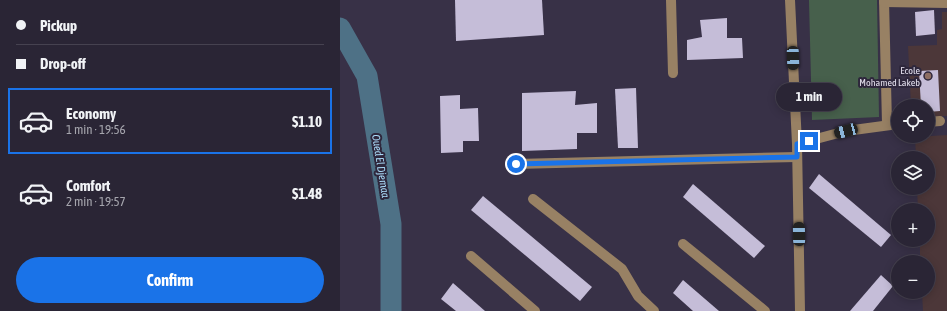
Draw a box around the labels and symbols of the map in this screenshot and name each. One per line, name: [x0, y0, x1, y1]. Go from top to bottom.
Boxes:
car: [787, 46, 799, 70]
place label: Ecole Mohamed Lakeb: [859, 65, 920, 88]
marker: Ecole Mohamed Lakeb: [923, 71, 933, 81]
callout: 1 min: [776, 83, 842, 111]
car: [833, 122, 859, 140]
route end: [800, 132, 818, 150]
water label: Oued El Djemaa: [370, 133, 392, 199]
route start: [507, 155, 525, 173]
car: [793, 222, 805, 246]

